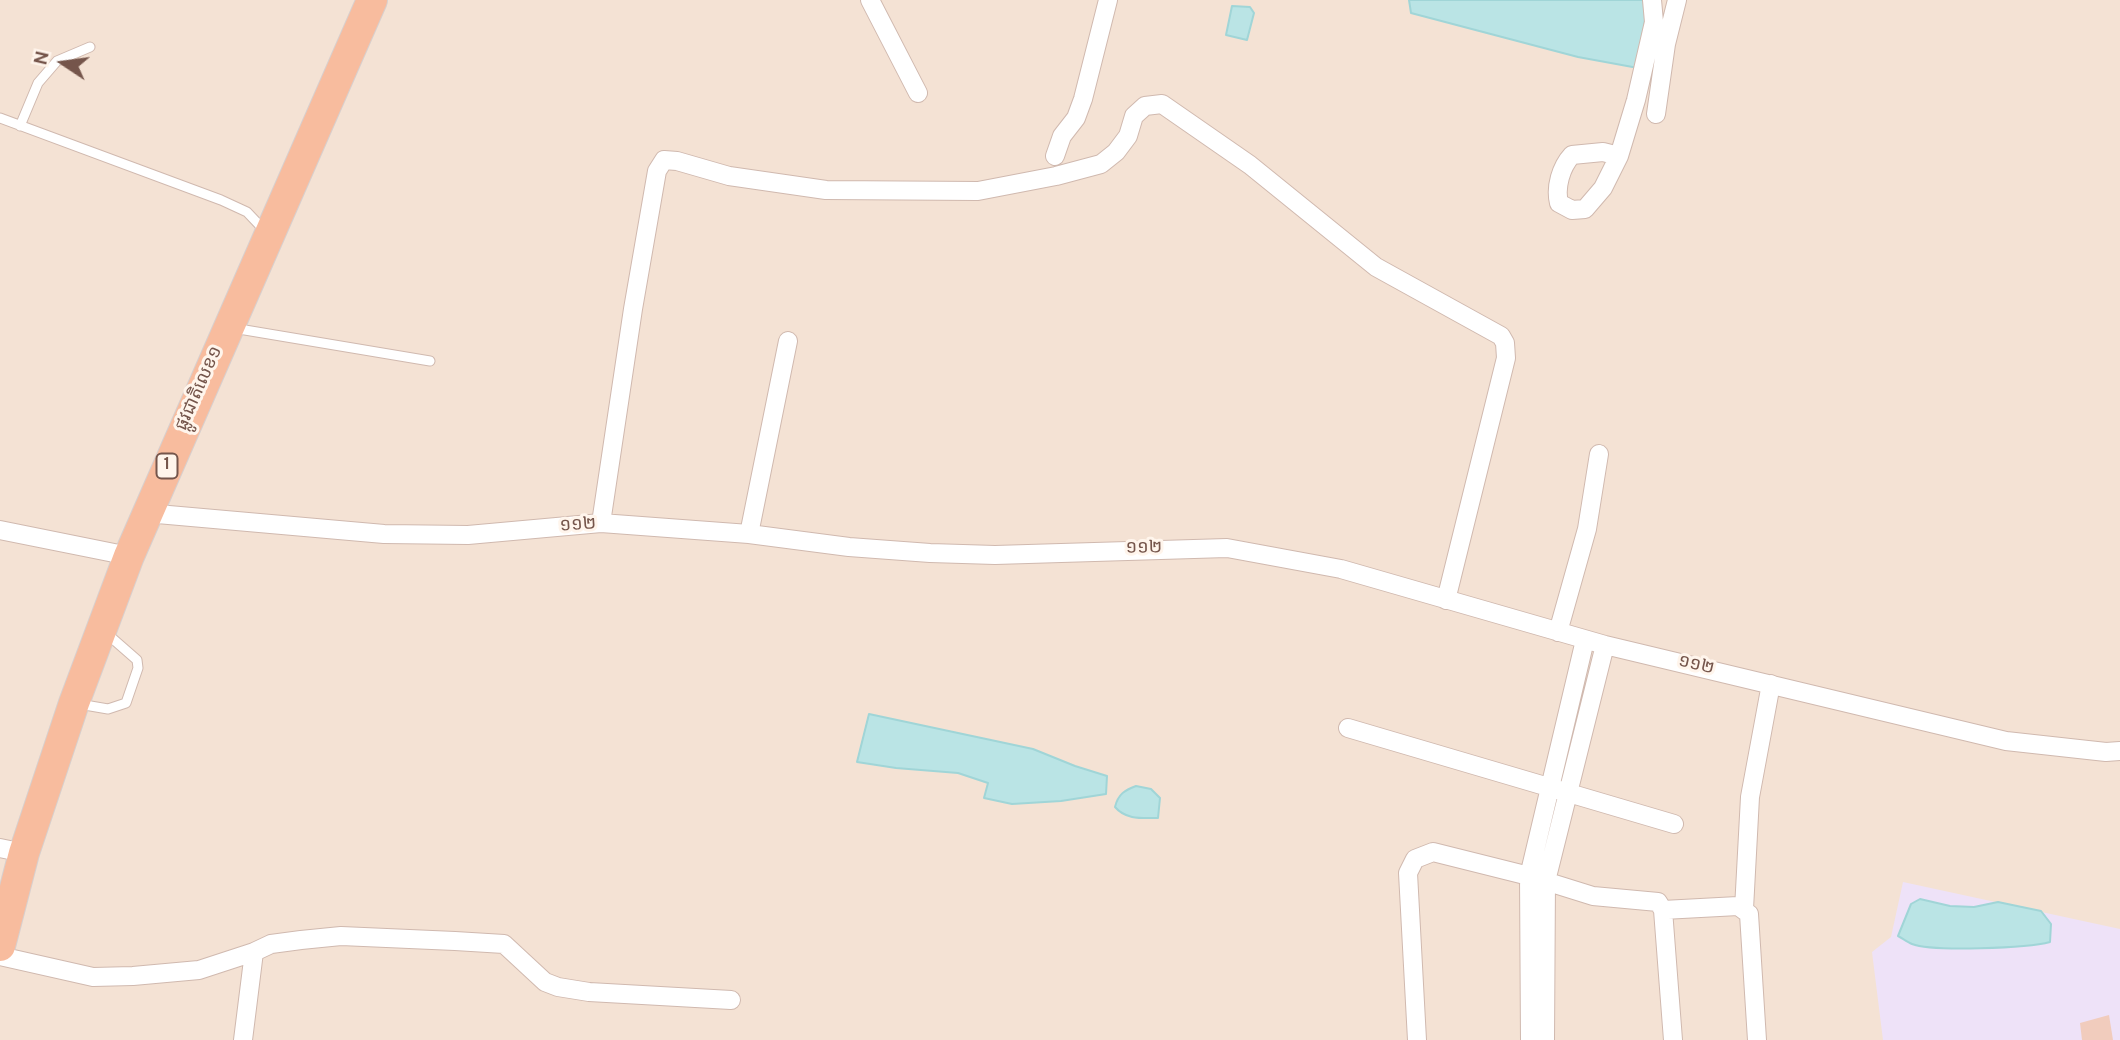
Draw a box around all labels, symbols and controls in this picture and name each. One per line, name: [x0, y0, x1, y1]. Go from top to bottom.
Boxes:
north arrow: [28, 28, 98, 98]
text: N: [29, 49, 56, 68]
street label: ផ្លូវជាតិលេខ១: [172, 343, 228, 435]
road number: 1: [156, 453, 178, 478]
street label: ១១២: [559, 514, 597, 538]
street label: ១១២: [1126, 538, 1162, 560]
street label: ១១២: [1676, 651, 1716, 681]

